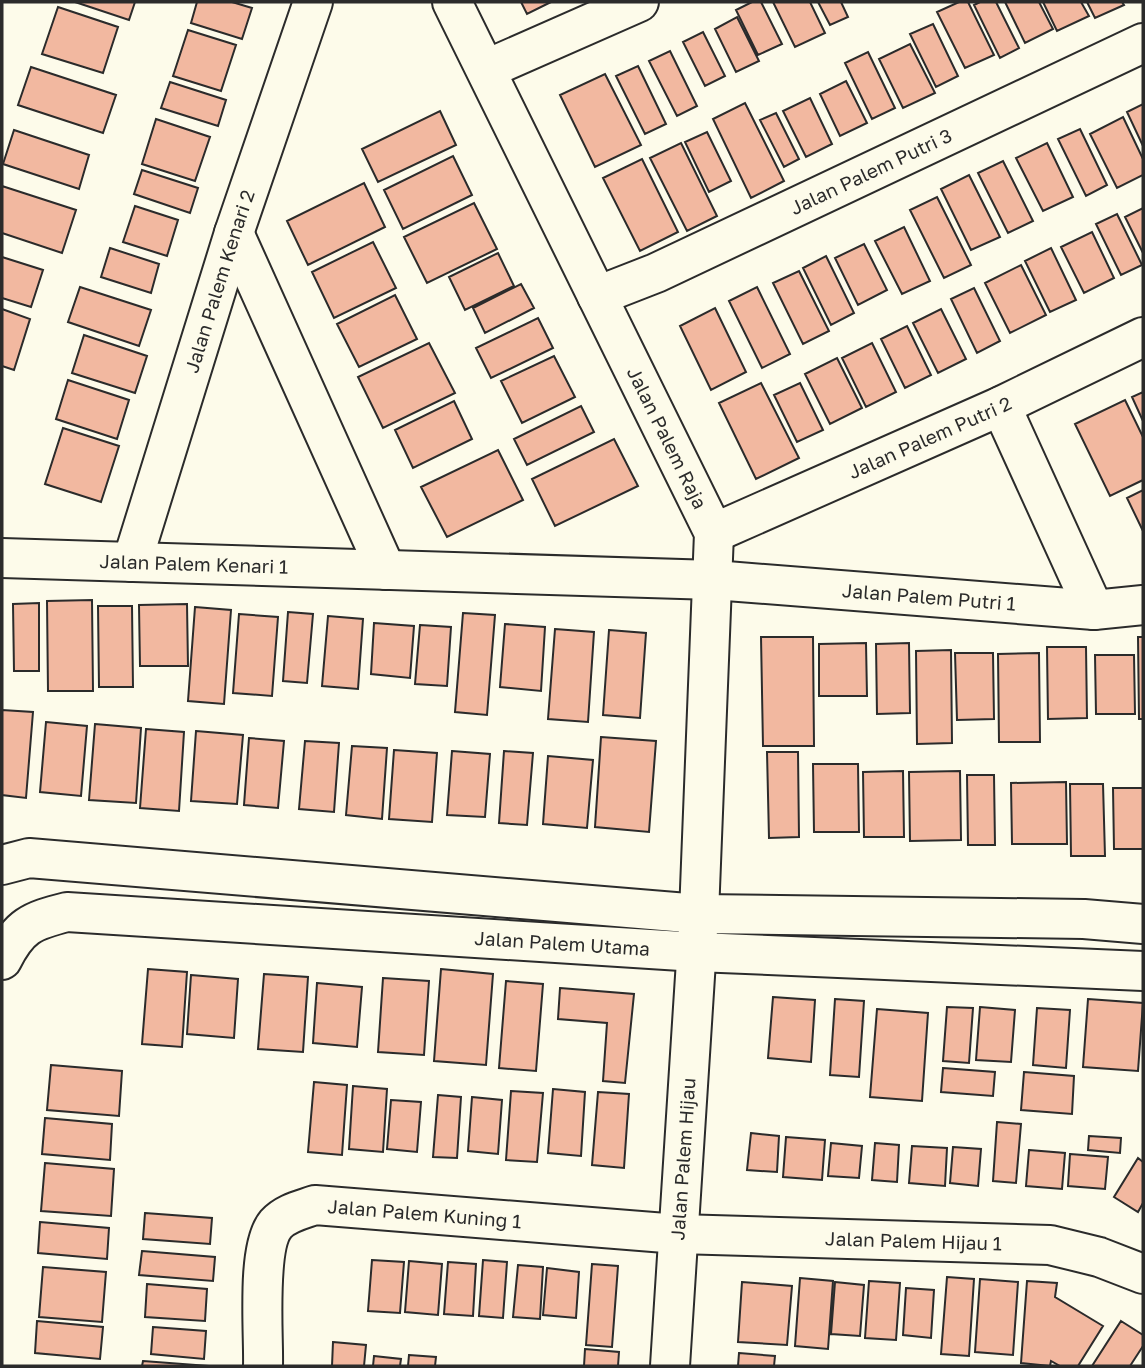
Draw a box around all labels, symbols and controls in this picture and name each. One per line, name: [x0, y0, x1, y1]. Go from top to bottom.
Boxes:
street label: Jalan Palem Putri 3: [786, 123, 955, 219]
street label: Jalan Palem Kenari 2: [179, 187, 259, 375]
street label: Jalan Palem Raja: [623, 363, 712, 512]
street label: Jalan Palem Putri 2: [844, 391, 1015, 483]
street label: Jalan Palem Kenari 1: [99, 549, 289, 578]
street label: Jalan Palem Putri 1: [841, 578, 1017, 615]
street label: Jalan Palem Utama: [474, 926, 651, 960]
street label: Jalan Palem Hijau: [665, 1077, 700, 1241]
street label: Jalan Palem Kuning 1: [327, 1194, 522, 1232]
street label: Jalan Palem Hijau 1: [825, 1226, 1002, 1255]

